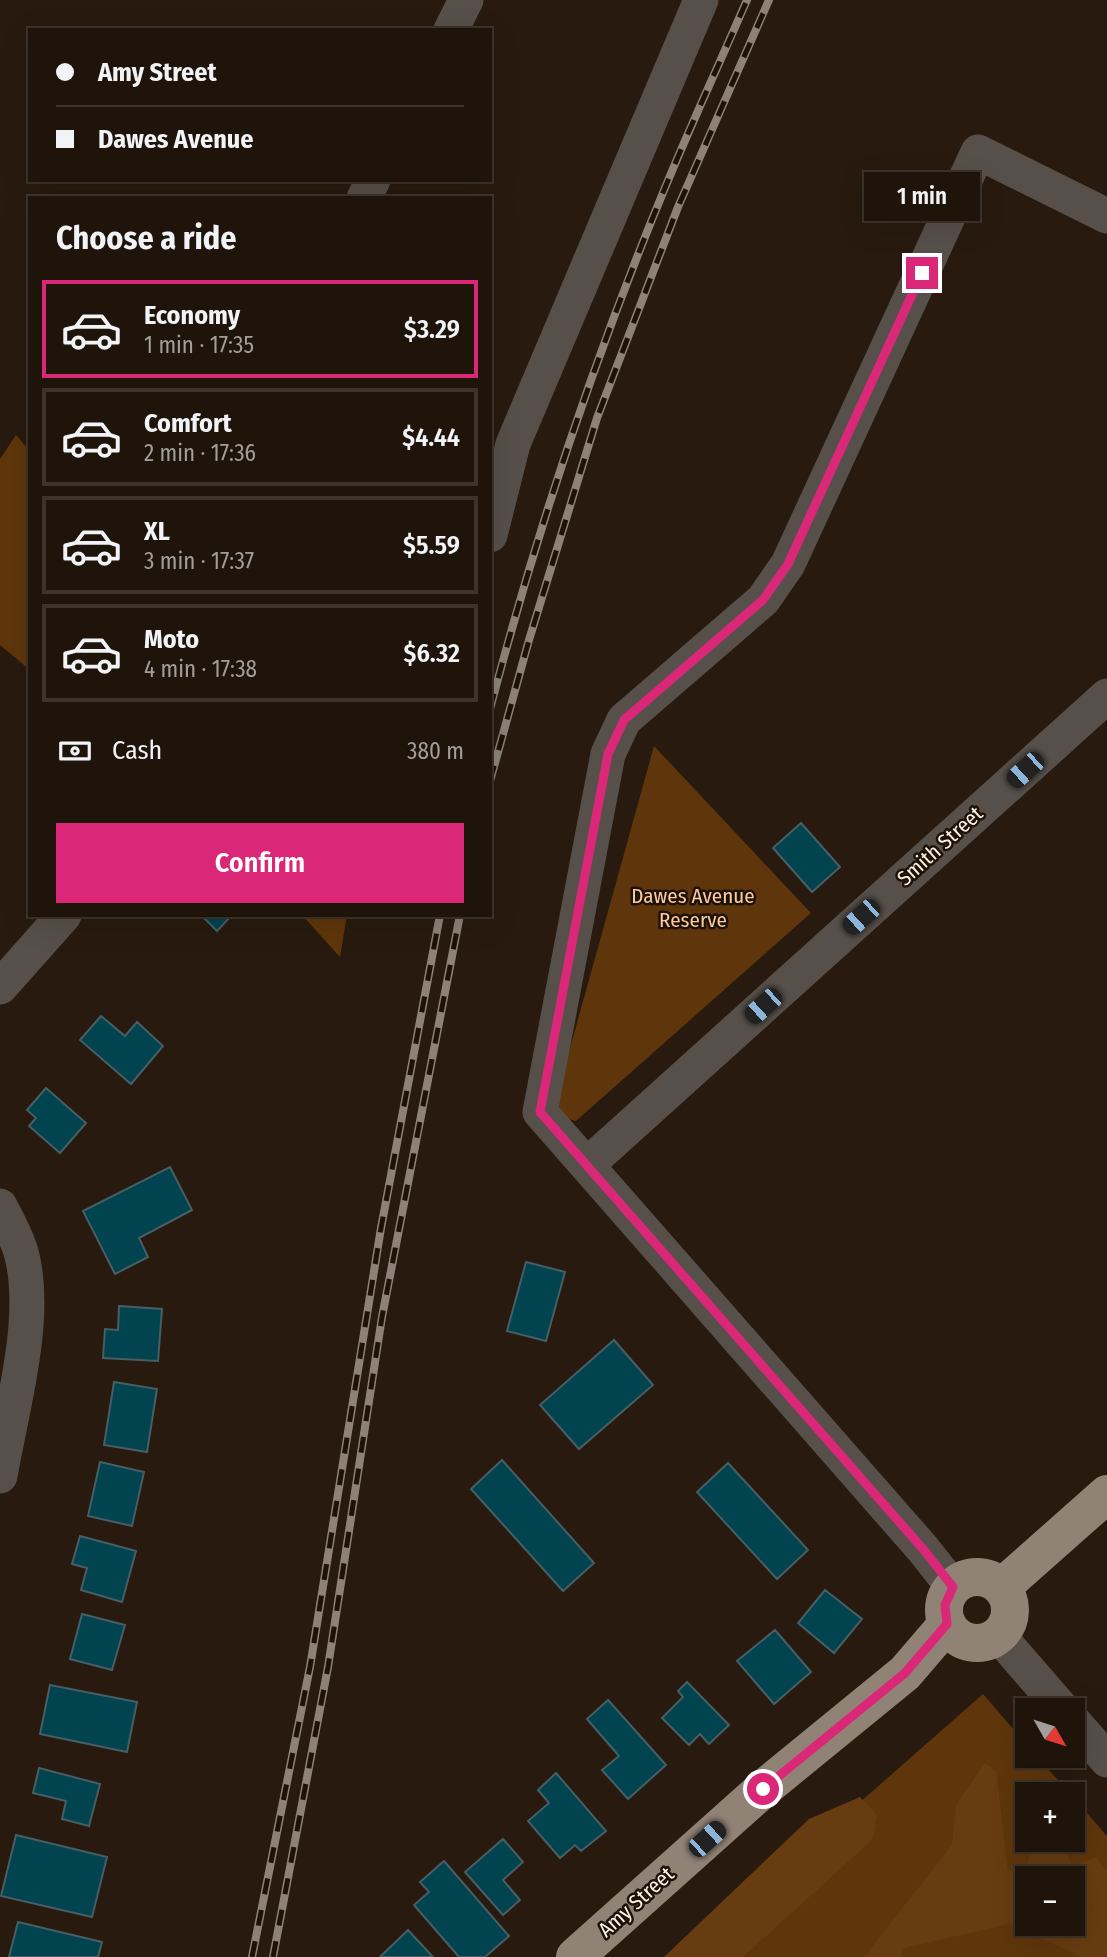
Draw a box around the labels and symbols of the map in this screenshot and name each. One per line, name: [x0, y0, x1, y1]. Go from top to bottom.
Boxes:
callout: 1 min: [864, 172, 980, 220]
route end: [906, 257, 938, 289]
car: [1003, 748, 1048, 792]
street label: Smith Street: [892, 801, 988, 891]
park label: Dawes Avenue Reserve: [631, 883, 755, 933]
car: [839, 895, 884, 939]
car: [741, 984, 786, 1028]
north arrow: [1015, 1698, 1085, 1768]
route start: [747, 1773, 779, 1805]
car: [685, 1817, 730, 1861]
street label: Amy Street: [593, 1861, 679, 1943]

